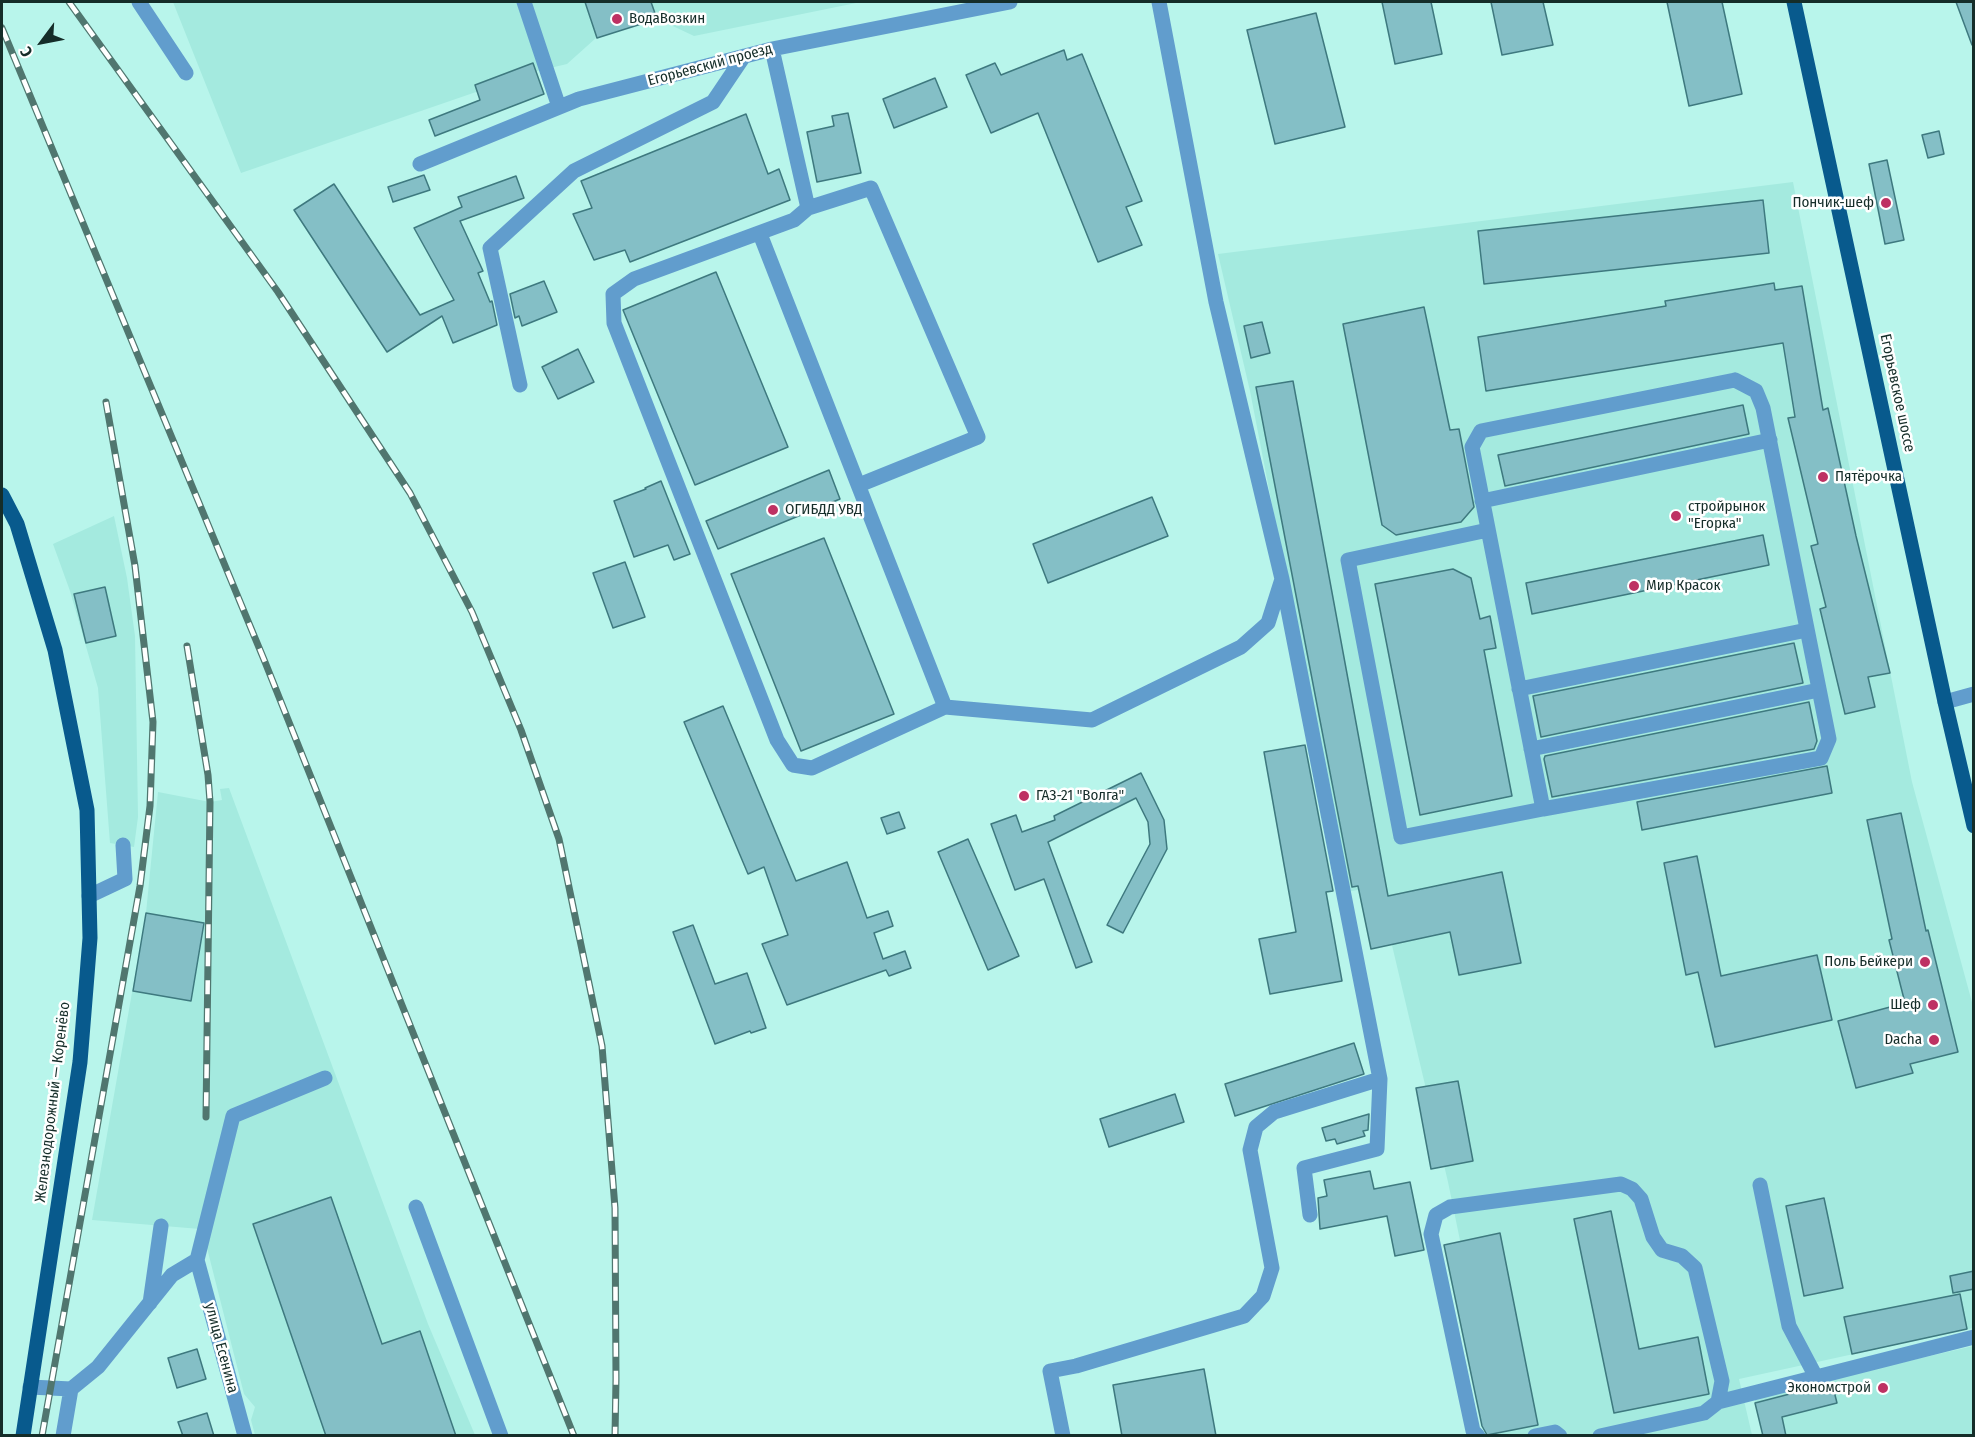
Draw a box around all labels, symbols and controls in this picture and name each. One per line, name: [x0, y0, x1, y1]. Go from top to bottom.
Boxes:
place label: ВодаВозкин: [629, 10, 705, 28]
north arrow: [12, 12, 72, 72]
marker: ВодаВозкин: [610, 12, 624, 26]
street label: Егорьевский проезд: [646, 40, 774, 90]
text: С: [16, 43, 37, 60]
place label: Пончик-шеф: [1792, 194, 1874, 212]
marker: Пончик-шеф: [1879, 196, 1893, 210]
street label: Егорьевское шоссе: [1876, 332, 1918, 454]
place label: Пятёрочка: [1835, 468, 1902, 486]
marker: Пятёрочка: [1816, 470, 1830, 484]
place label: стройрынок "Егорка": [1688, 498, 1765, 533]
place label: ОГИБДД УВД: [785, 501, 862, 519]
marker: ОГИБДД УВД: [766, 503, 780, 517]
marker: стройрынок "Егорка": [1669, 509, 1683, 523]
place label: Мир Красок: [1646, 577, 1720, 595]
marker: Мир Красок: [1627, 579, 1641, 593]
place label: ГАЗ-21 "Волга": [1036, 787, 1124, 805]
marker: ГАЗ-21 "Волга": [1017, 789, 1031, 803]
place label: Поль Бейкери: [1824, 953, 1913, 971]
marker: Поль Бейкери: [1918, 955, 1932, 969]
place label: Шеф: [1890, 996, 1921, 1014]
marker: Шеф: [1926, 998, 1940, 1012]
street label: Железнодорожный — Коренёво: [32, 1001, 74, 1203]
place label: Dacha: [1884, 1031, 1922, 1049]
marker: Dacha: [1927, 1033, 1941, 1047]
street label: улица Есенина: [200, 1301, 242, 1395]
place label: Экономстрой: [1788, 1379, 1871, 1397]
marker: Экономстрой: [1876, 1381, 1890, 1395]

